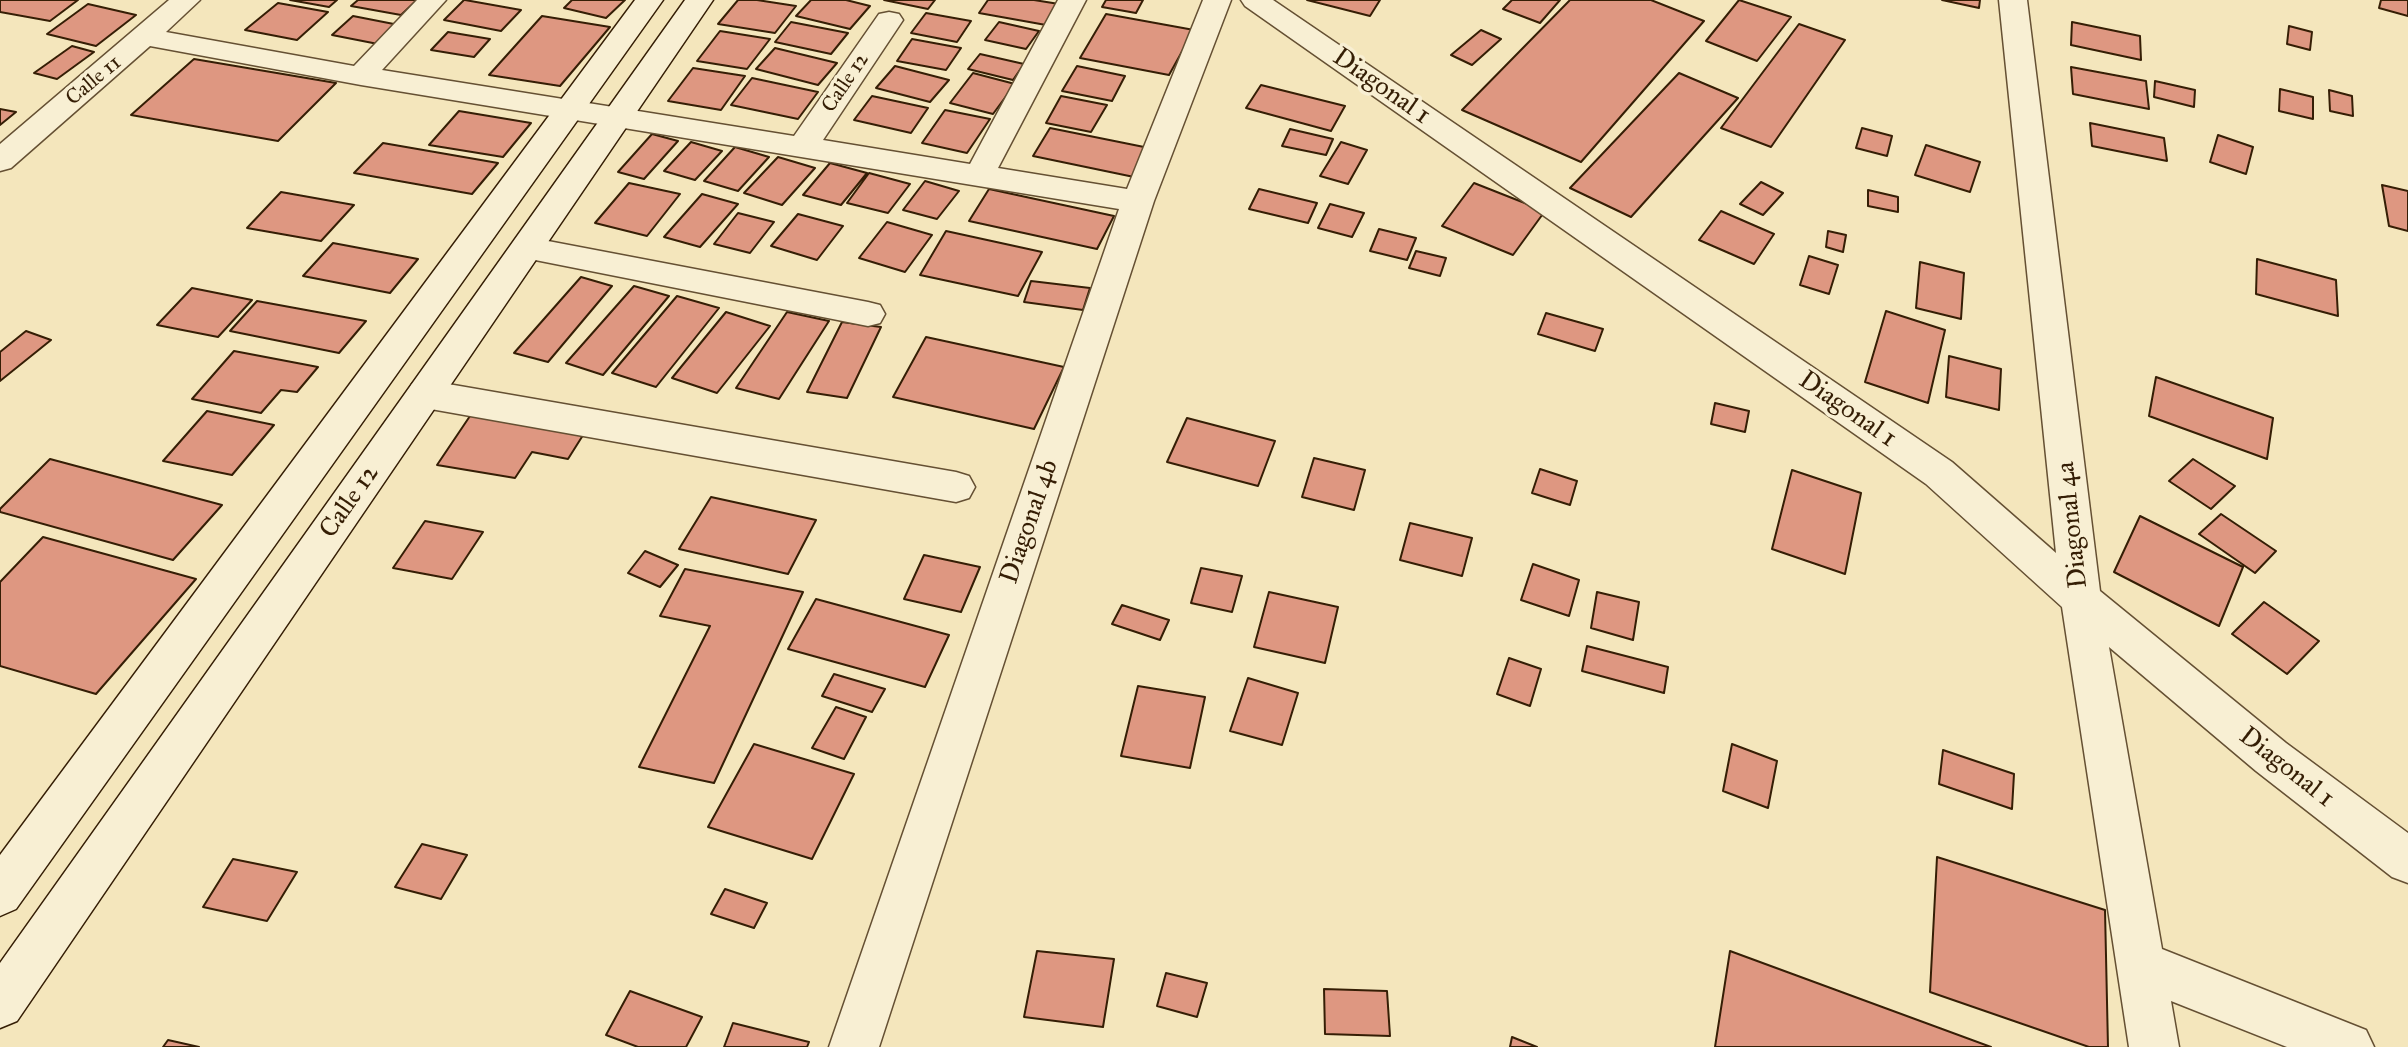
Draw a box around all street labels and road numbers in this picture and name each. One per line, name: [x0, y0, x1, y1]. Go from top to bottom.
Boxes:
street label: Diagonal 1: [1326, 42, 1436, 132]
street label: Calle 12: [817, 48, 875, 118]
street label: Calle 11: [61, 51, 127, 111]
street label: Diagonal 1: [1792, 365, 1902, 455]
street label: Diagonal 4b: [994, 456, 1066, 588]
street label: Calle 12: [314, 459, 386, 545]
street label: Diagonal 4a: [2051, 460, 2095, 590]
street label: Diagonal 1: [2232, 721, 2340, 815]

